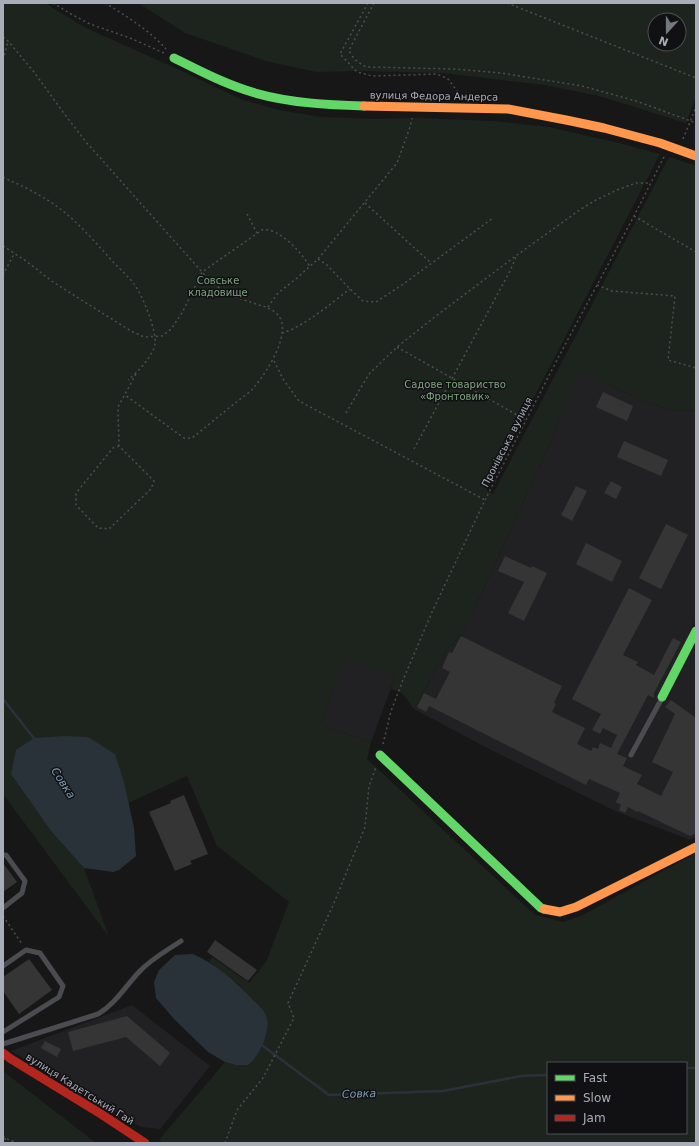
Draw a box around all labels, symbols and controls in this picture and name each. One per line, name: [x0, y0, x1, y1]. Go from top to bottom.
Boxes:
north arrow: [647, 12, 687, 52]
text: N: [657, 33, 670, 49]
street label: вулиця Федора Андерса: [370, 89, 498, 103]
park label: Совське кладовище: [188, 275, 248, 298]
park label: Садове товариство «Фронтовик»: [404, 379, 506, 402]
street label: Пронівська вулиця: [480, 395, 534, 489]
water label: Совка: [48, 765, 78, 801]
street label: вулиця Кадетський Гай: [24, 1051, 136, 1127]
legend: [547, 1062, 687, 1134]
text: Fast: [583, 1071, 607, 1085]
water label: Совка: [342, 1087, 377, 1101]
text: Slow: [583, 1091, 611, 1105]
text: Jam: [582, 1111, 606, 1125]

